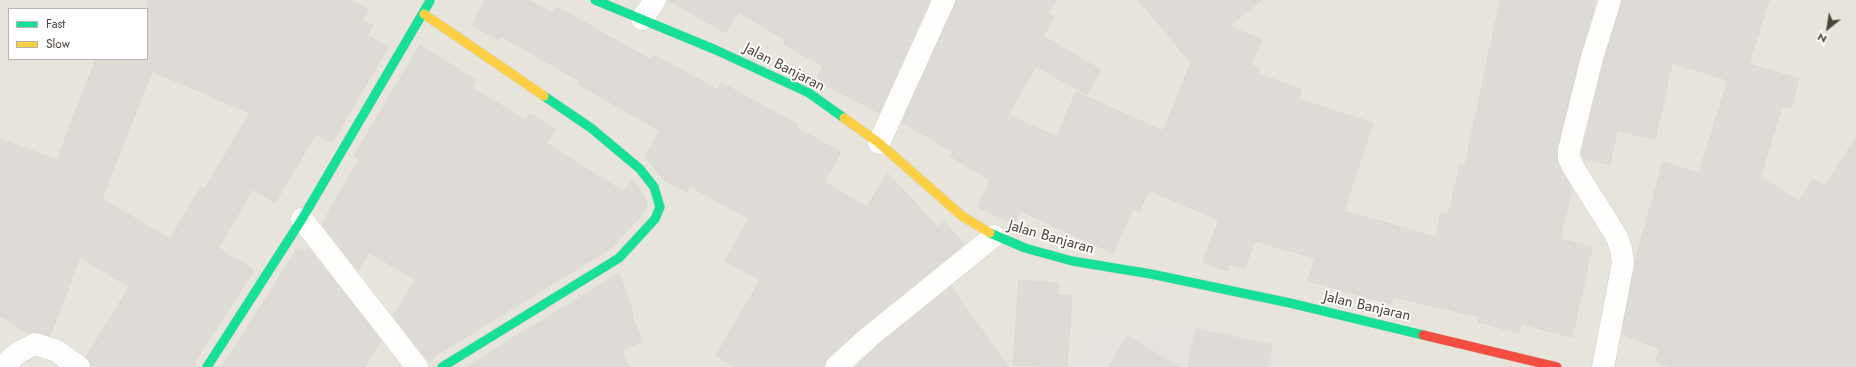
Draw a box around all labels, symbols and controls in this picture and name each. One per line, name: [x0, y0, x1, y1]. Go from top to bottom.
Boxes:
legend: [8, 8, 148, 60]
north arrow: [1808, 8, 1848, 48]
text: Fast: [46, 15, 65, 33]
text: N: [1814, 29, 1830, 48]
text: Slow: [46, 35, 70, 53]
street label: Jalan Banjaran: [740, 40, 828, 96]
street label: Jalan Banjaran: [1006, 217, 1096, 259]
street label: Jalan Banjaran: [1322, 288, 1412, 326]

